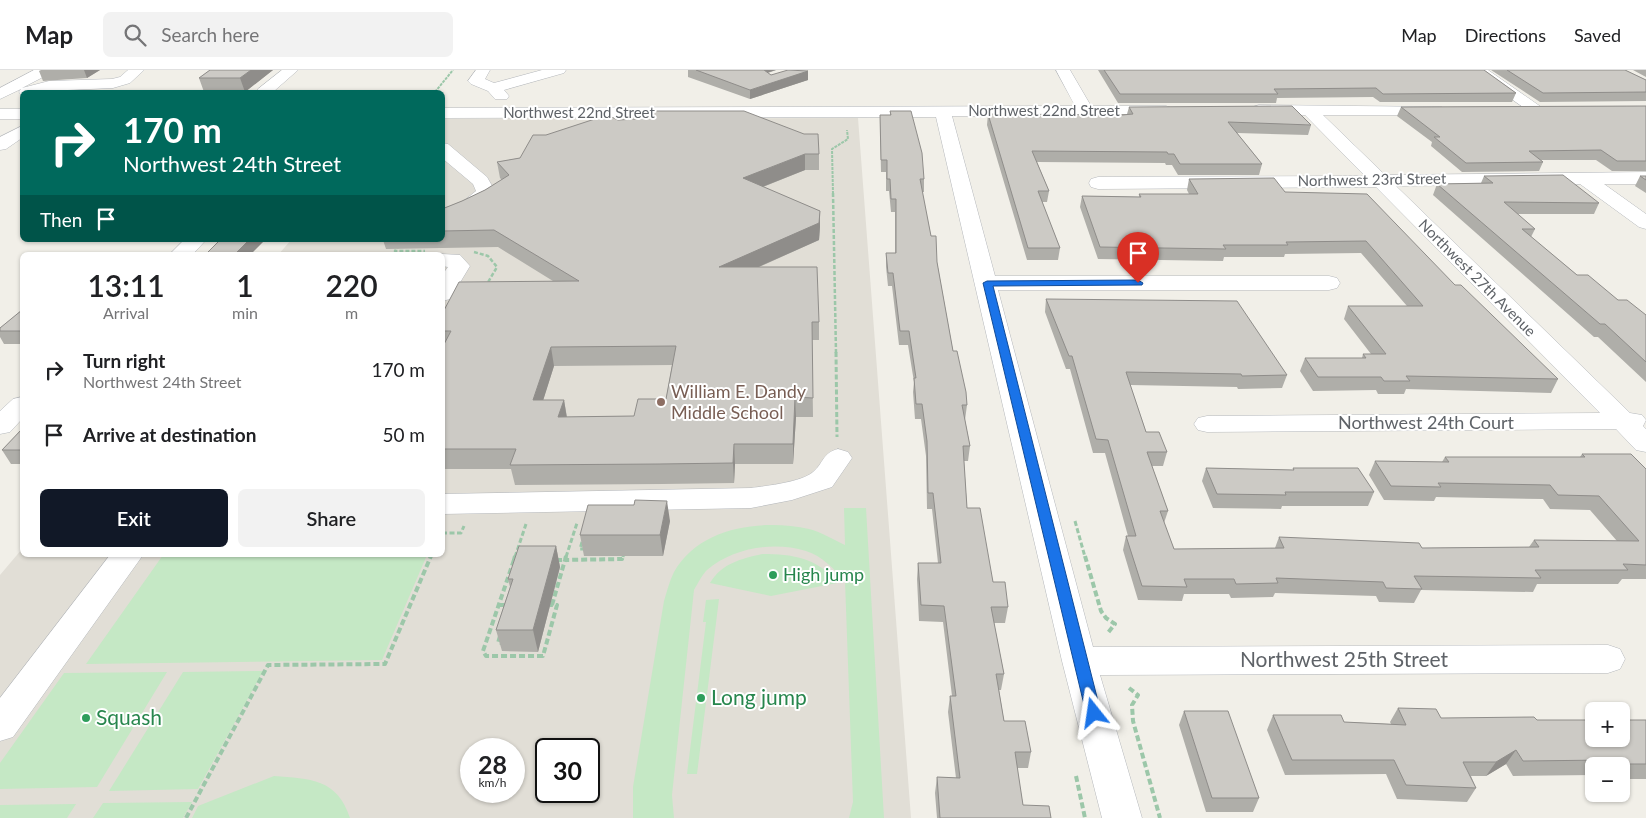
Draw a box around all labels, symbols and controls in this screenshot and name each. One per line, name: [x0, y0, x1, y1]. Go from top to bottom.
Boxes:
search box: [103, 12, 453, 57]
text: Map: [25, 20, 73, 49]
icon: search: [121, 21, 149, 49]
text: Search here: [161, 23, 259, 46]
text: Map: [1401, 24, 1437, 46]
text: Directions: [1465, 24, 1546, 46]
text: Saved: [1574, 24, 1621, 46]
street label: Northwest 22nd Street: [968, 101, 1120, 119]
street label: Northwest 22nd Street: [503, 103, 655, 121]
text: 170 m: [123, 108, 222, 150]
icon: right: [40, 110, 105, 175]
text: Northwest 24th Street: [123, 150, 341, 177]
street label: Northwest 23rd Street: [1298, 169, 1447, 189]
icon: arrive: [92, 205, 120, 233]
text: Then: [40, 208, 82, 231]
street label: Northwest 27th Avenue: [1415, 215, 1540, 340]
pin: [1117, 232, 1159, 283]
icon: arrive: [1124, 239, 1152, 267]
text: 13:11: [87, 267, 165, 303]
text: 1: [236, 267, 254, 303]
text: 220: [325, 267, 378, 303]
text: Arrival: [103, 303, 149, 322]
text: min: [232, 303, 258, 322]
text: m: [345, 303, 358, 322]
text: Turn right: [83, 349, 165, 372]
icon: right: [40, 356, 68, 384]
text: 170 m: [371, 358, 425, 381]
text: Northwest 24th Street: [83, 372, 242, 391]
place label: William E. Dandy Middle School: [671, 380, 807, 423]
marker: William E. Dandy Middle School: [655, 396, 667, 408]
street label: Northwest 24th Court: [1338, 411, 1515, 433]
icon: arrive: [40, 421, 68, 449]
text: Arrive at destination: [83, 423, 256, 446]
text: 50 m: [382, 423, 425, 446]
button: Exit: [40, 489, 228, 547]
button: Share: [238, 489, 425, 547]
place label: High jump: [783, 563, 864, 585]
marker: High jump: [767, 569, 779, 581]
street label: Northwest 25th Street: [1240, 646, 1449, 671]
place label: Long jump: [711, 684, 807, 709]
position arrow: [1067, 686, 1119, 738]
marker: Long jump: [695, 692, 707, 704]
map controls: [1585, 702, 1630, 802]
button: +: [1585, 702, 1630, 747]
place label: Squash: [96, 704, 162, 729]
marker: Squash: [80, 712, 92, 724]
speed limit sign: 30: [535, 738, 600, 803]
text: 28: [478, 749, 507, 779]
button: −: [1585, 757, 1630, 802]
text: km/h: [478, 775, 507, 790]

